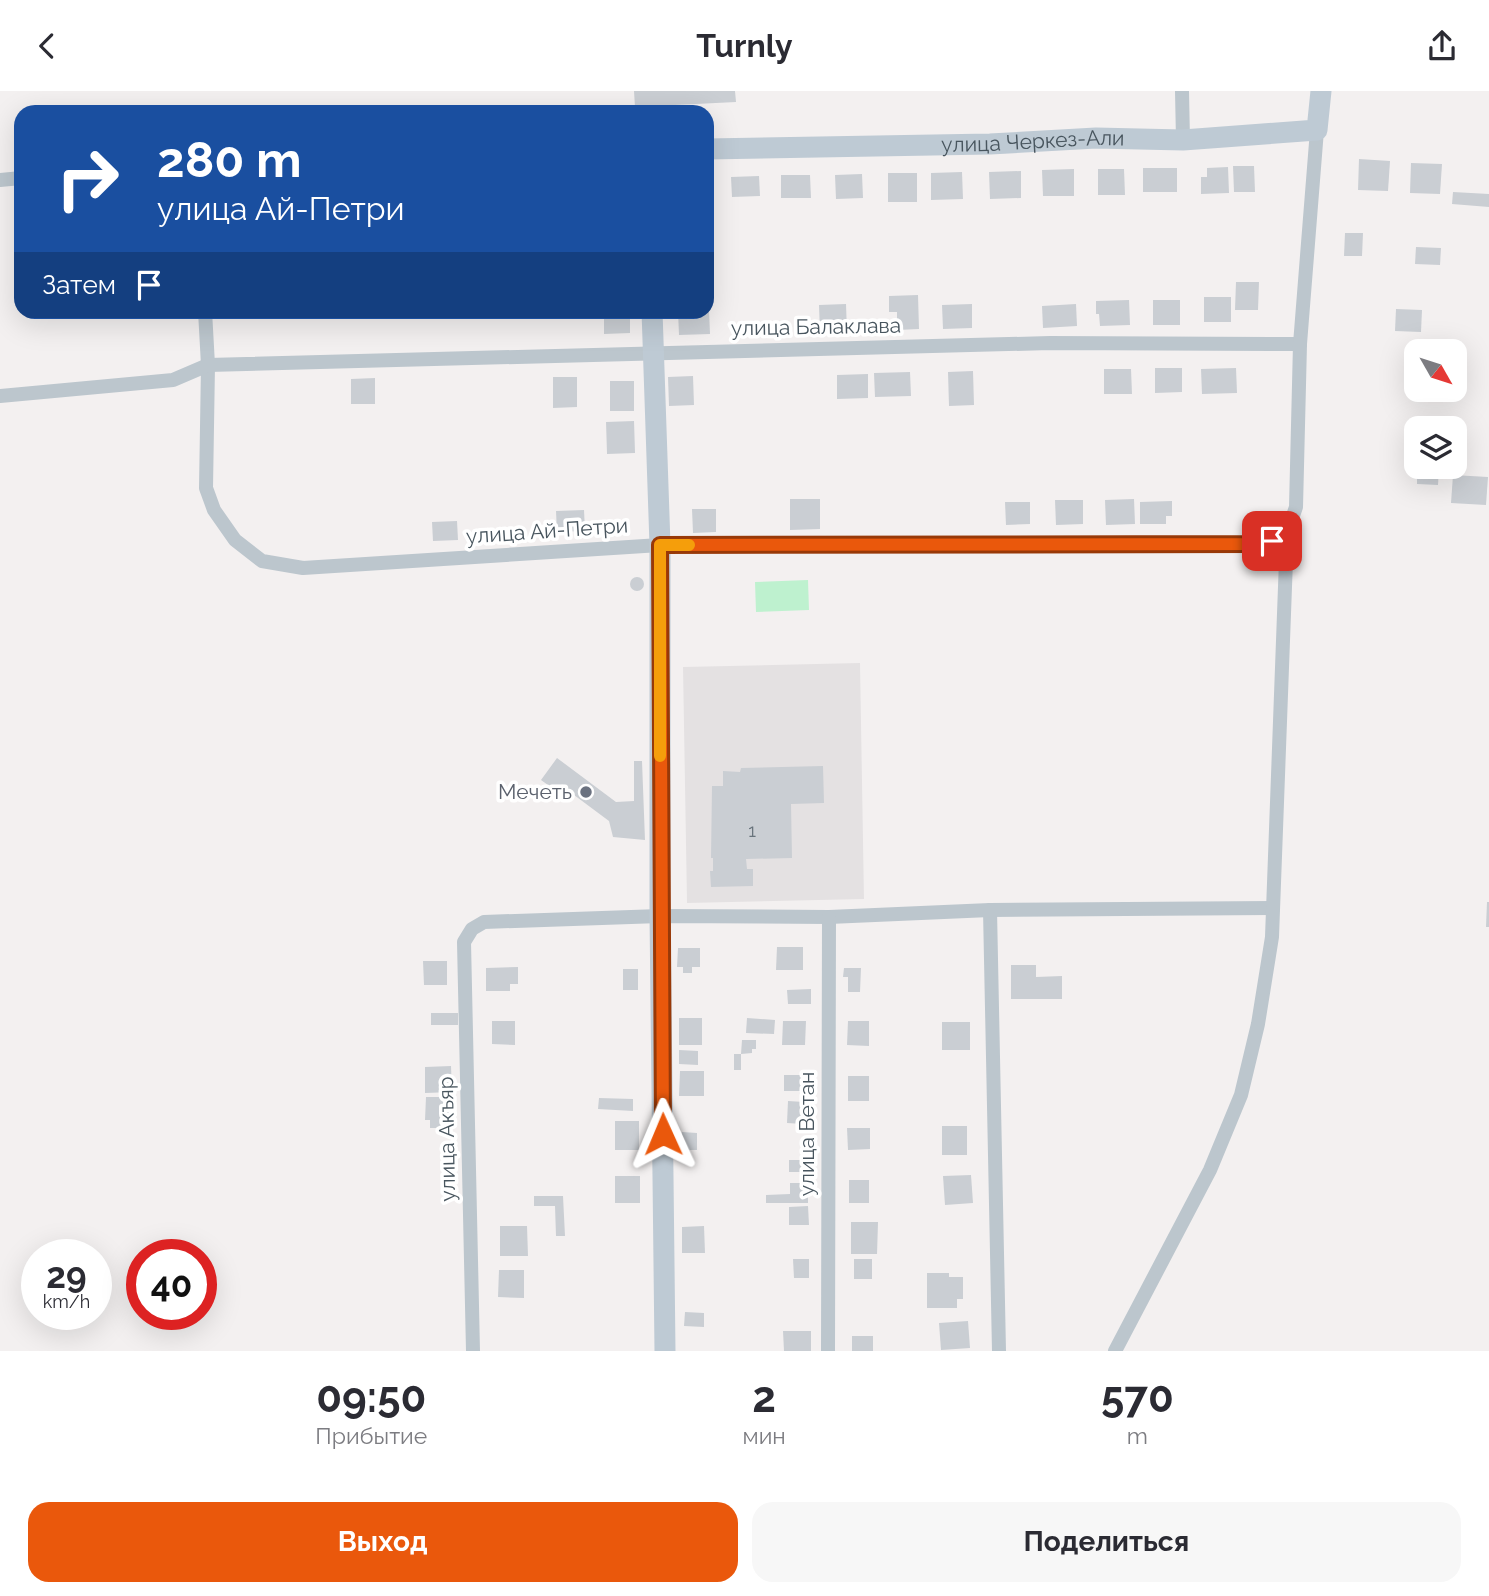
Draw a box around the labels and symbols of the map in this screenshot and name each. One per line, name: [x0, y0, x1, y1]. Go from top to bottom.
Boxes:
street label: улица Черкез-Али: [941, 125, 1125, 157]
street label: улица Балаклава: [731, 313, 901, 340]
north arrow: [1404, 339, 1466, 403]
pin: [1242, 511, 1302, 571]
street label: улица Ай-Петри: [465, 512, 629, 549]
place label: Мечеть: [498, 779, 572, 804]
marker: Мечеть: [578, 784, 594, 800]
house number: 1: [748, 820, 756, 841]
street label: улица Ветан: [794, 1072, 819, 1196]
street label: улица Акъяр: [433, 1076, 460, 1202]
position arrow: [626, 1097, 700, 1171]
speed limit sign: 40: [126, 1239, 217, 1330]

